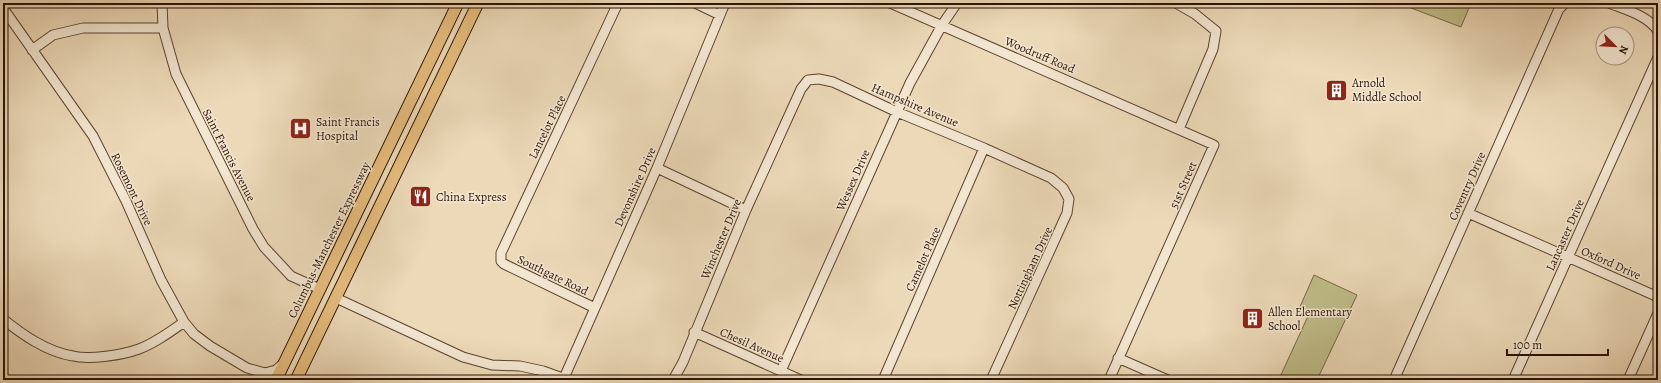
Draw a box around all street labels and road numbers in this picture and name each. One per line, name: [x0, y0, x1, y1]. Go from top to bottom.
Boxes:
street label: Woodruff Road: [1002, 33, 1078, 77]
street label: Hampshire Avenue: [869, 79, 961, 131]
street label: Lancelot Place: [525, 92, 569, 162]
street label: Saint Francis Avenue: [199, 106, 259, 204]
street label: Devonshire Drive: [610, 145, 660, 229]
street label: Wessex Drive: [832, 147, 874, 214]
street label: Coventry Drive: [1445, 149, 1489, 223]
street label: Rosemont Drive: [108, 150, 156, 228]
street label: Columbus-Manchester Expressway: [284, 159, 374, 321]
street label: 51st Street: [1166, 159, 1200, 211]
street label: Winchester Drive: [697, 196, 745, 282]
street label: Lancaster Drive: [1542, 197, 1588, 273]
street label: Camelot Place: [902, 224, 944, 294]
street label: Nottingham Drive: [1004, 224, 1056, 312]
street label: Oxford Drive: [1579, 243, 1643, 283]
street label: Southgate Road: [515, 251, 592, 299]
street label: Chesil Avenue: [717, 324, 787, 366]

